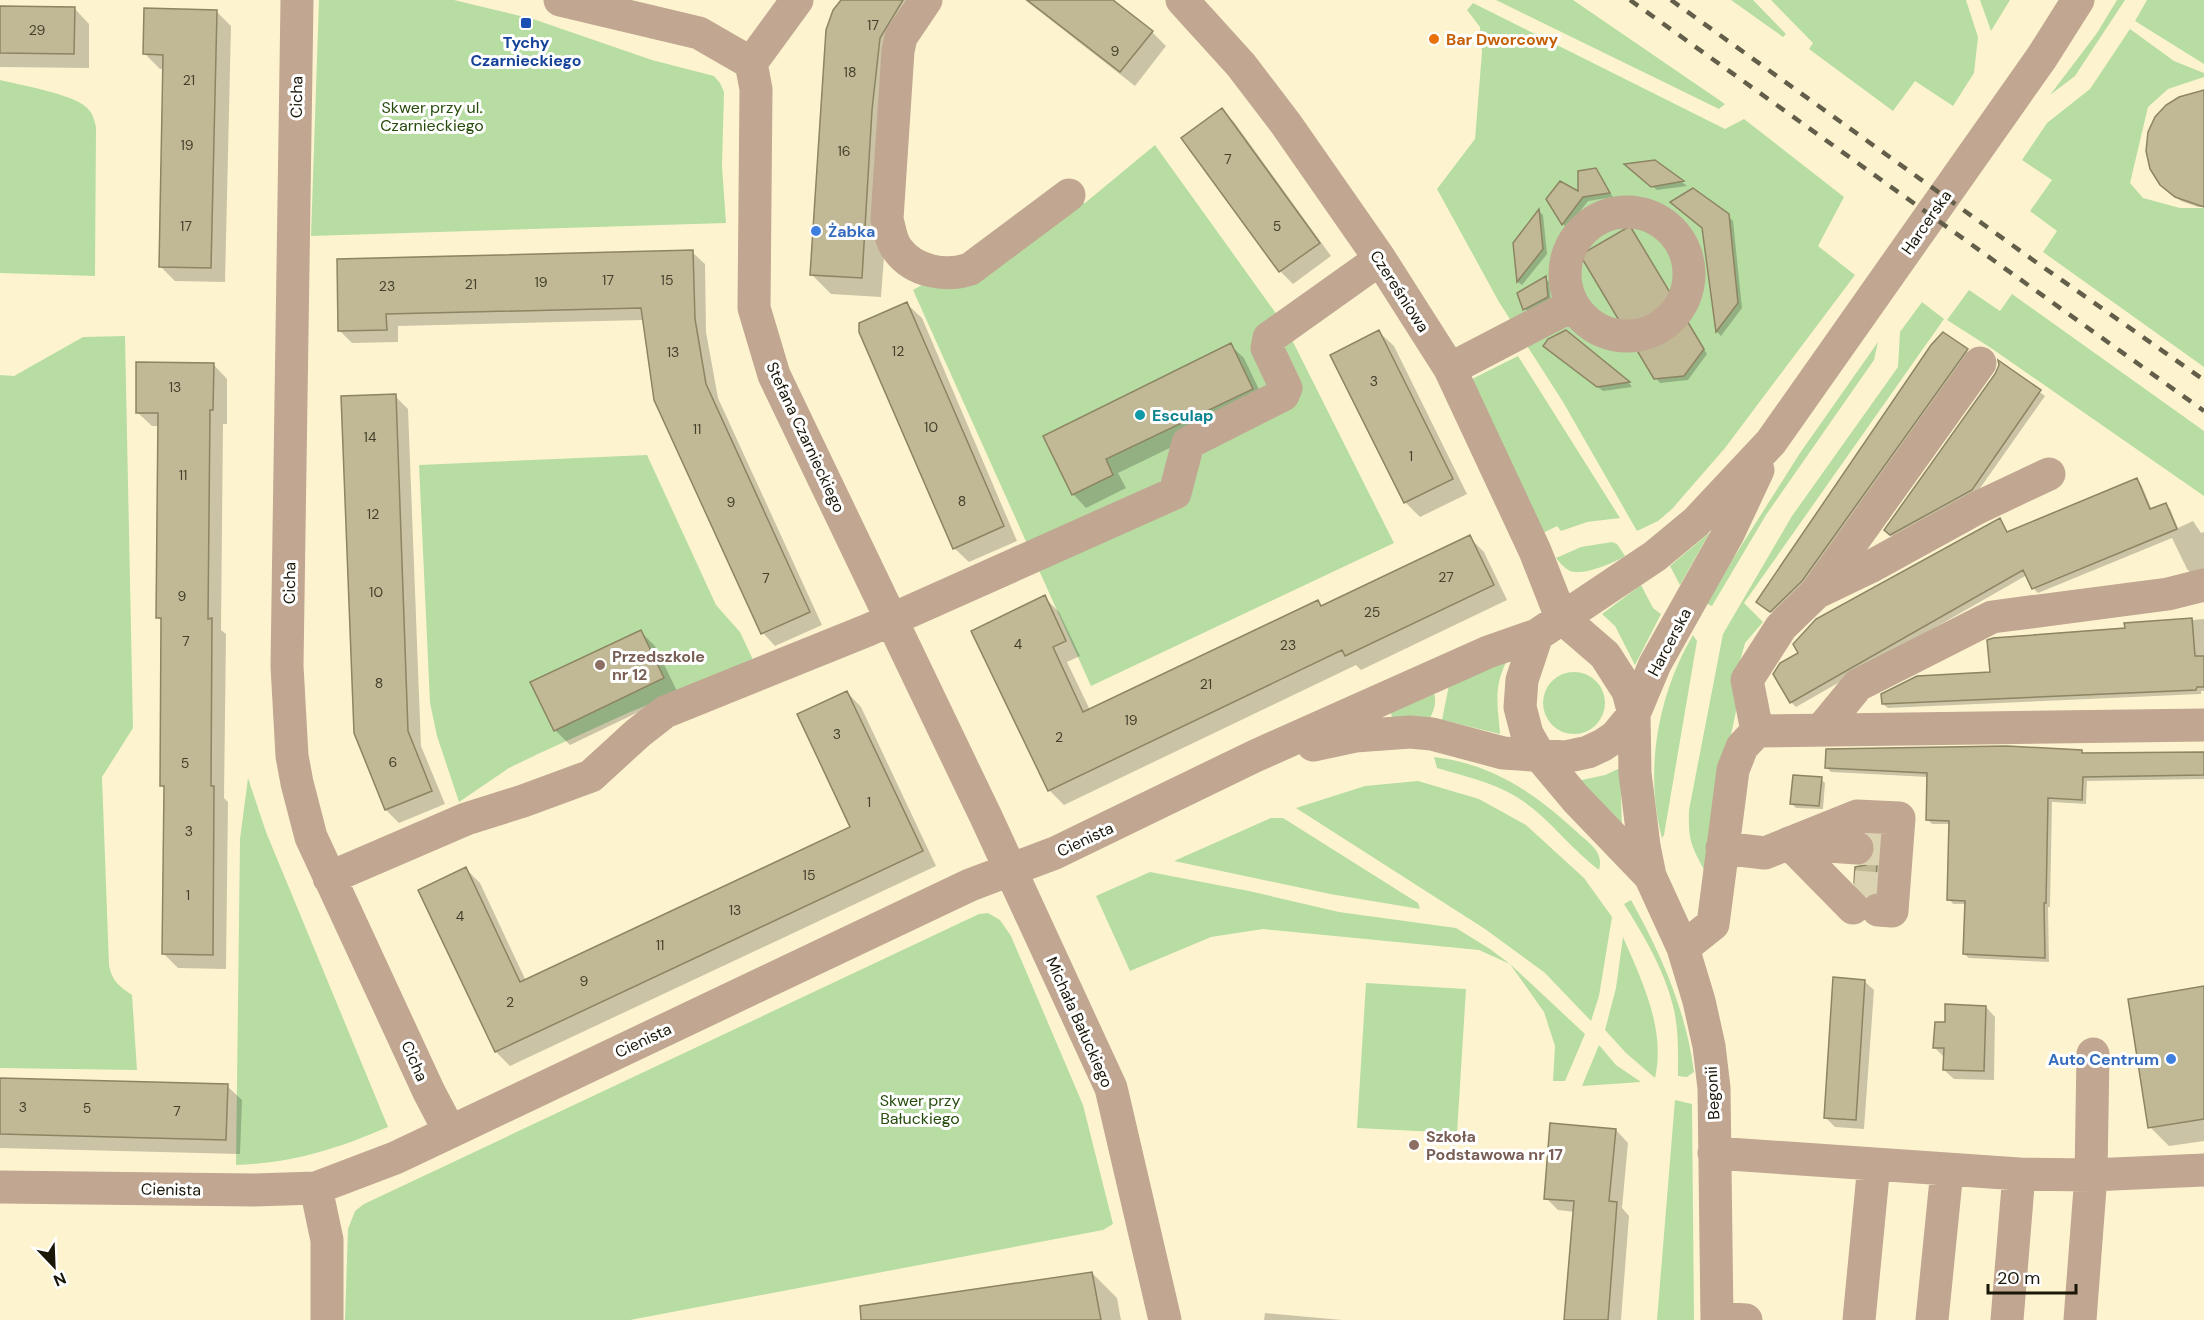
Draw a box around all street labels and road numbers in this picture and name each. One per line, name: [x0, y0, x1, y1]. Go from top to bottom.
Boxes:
street label: Cicha: [286, 76, 307, 118]
street label: Harcerska: [1897, 186, 1956, 259]
street label: Czereśniowa: [1365, 246, 1434, 336]
street label: Stefana Czarnieckiego: [761, 358, 850, 516]
street label: Cicha: [279, 562, 300, 604]
street label: Harcerska: [1643, 605, 1696, 680]
street label: Cienista: [1054, 817, 1117, 862]
street label: Michała Bałuckiego: [1041, 953, 1118, 1091]
street label: Cienista: [612, 1018, 675, 1063]
street label: Cicha: [396, 1038, 433, 1085]
street label: Begonii: [1701, 1066, 1724, 1120]
street label: Cienista: [141, 1178, 201, 1201]

